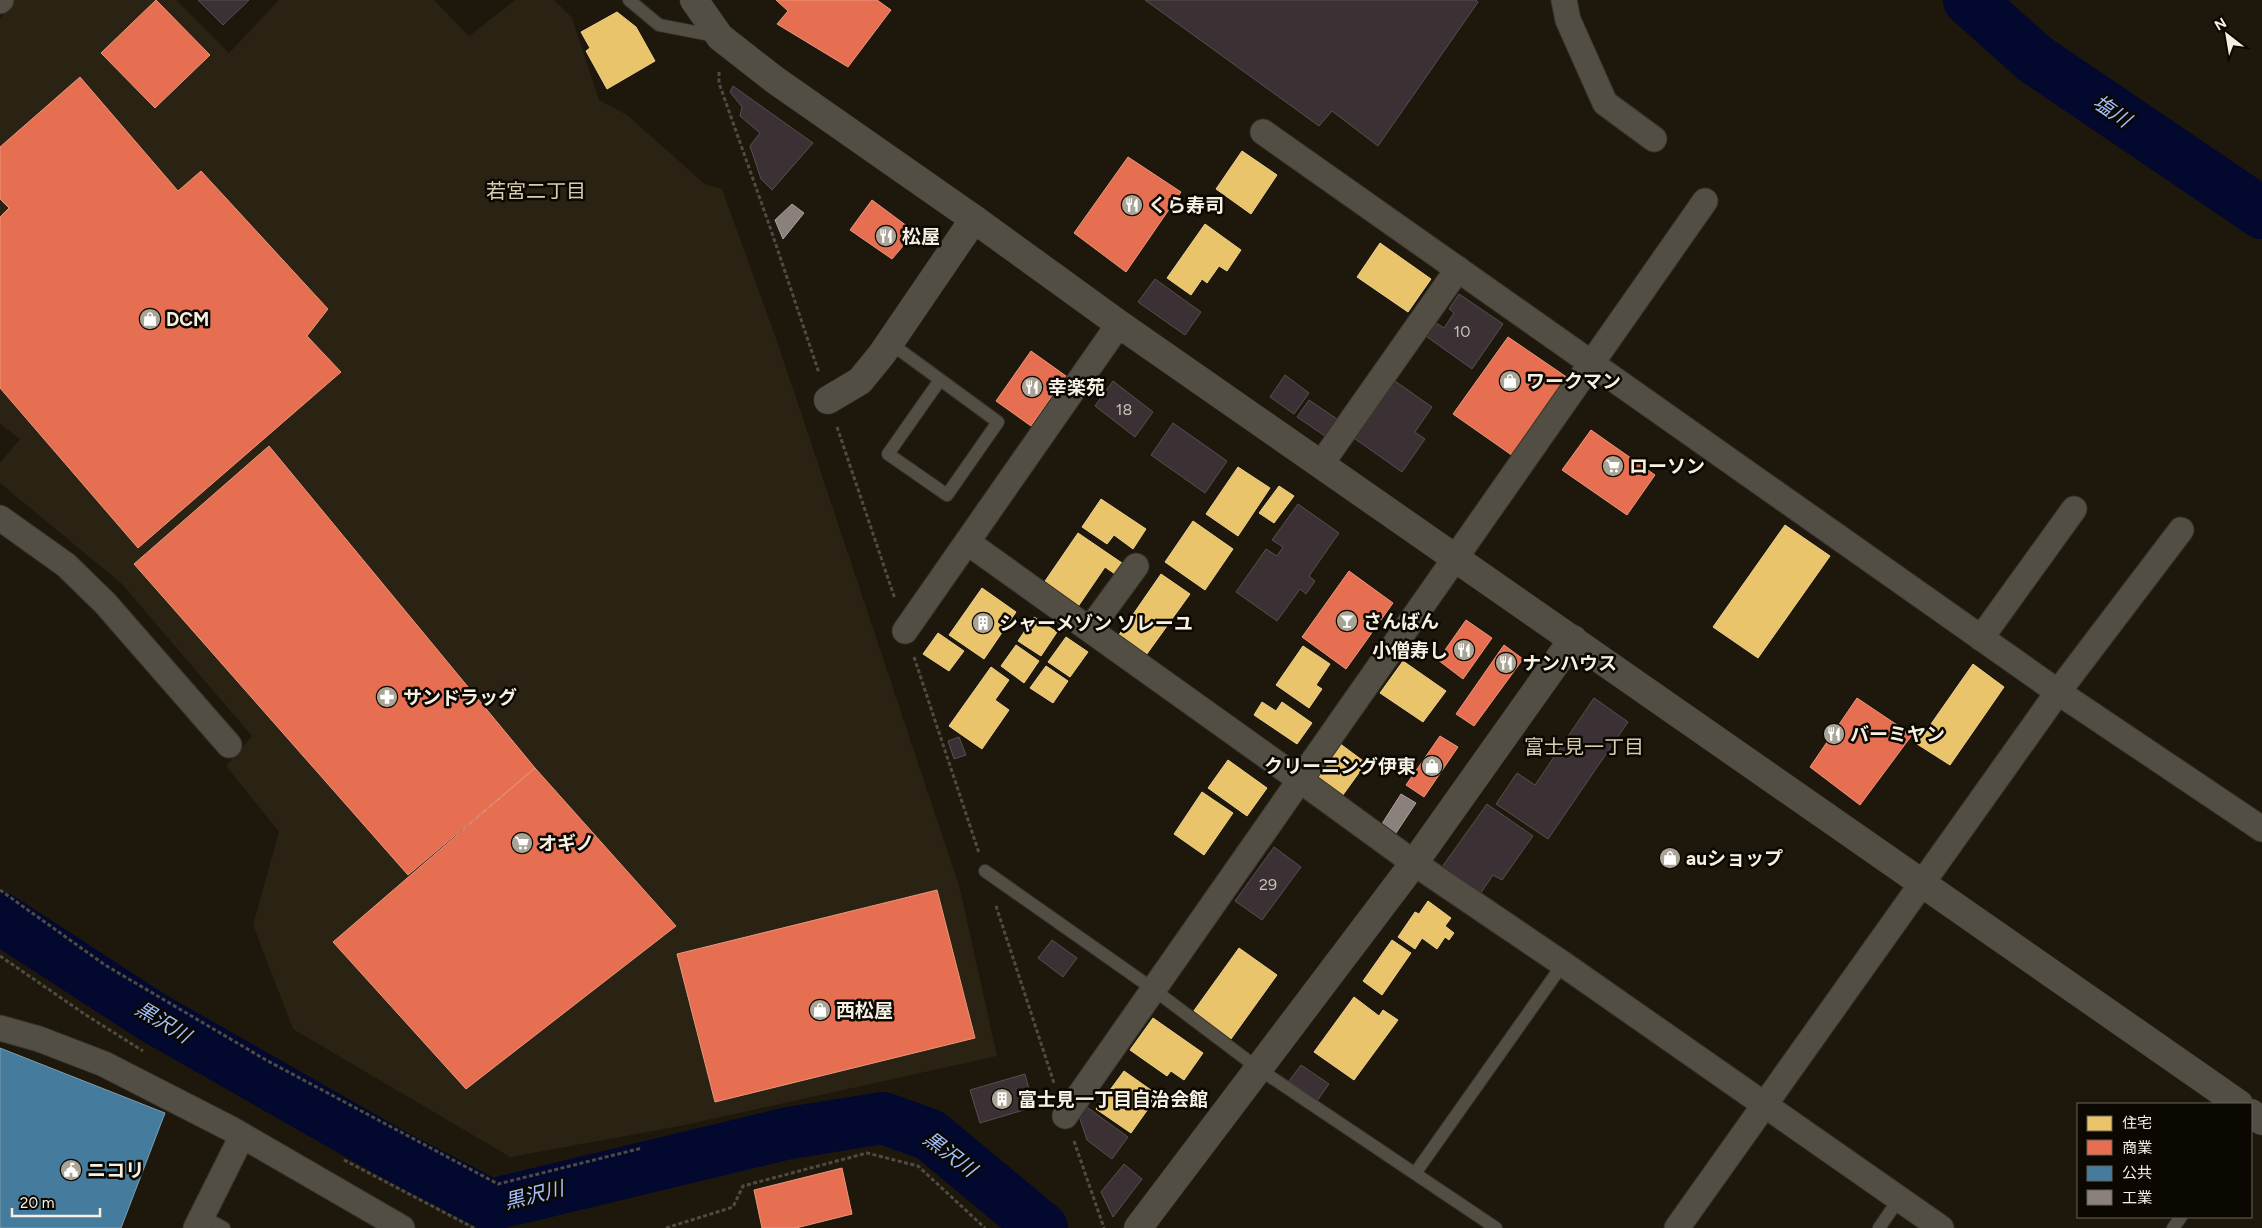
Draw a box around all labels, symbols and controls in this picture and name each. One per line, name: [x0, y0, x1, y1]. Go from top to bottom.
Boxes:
north arrow: [2202, 10, 2252, 60]
text: N: [2212, 14, 2230, 34]
water label: 塩川: [2089, 90, 2137, 133]
district label: 若宮二丁目: [486, 179, 586, 203]
restaurant icon: くら寿司: [1120, 193, 1144, 217]
place label: くら寿司: [1148, 194, 1224, 217]
restaurant icon: 松屋: [874, 224, 898, 248]
place label: 松屋: [902, 225, 940, 248]
shop icon: DCM: [138, 307, 162, 331]
place label: DCM: [166, 308, 209, 331]
house number: 10: [1454, 322, 1470, 341]
shop icon: ワークマン: [1498, 369, 1522, 393]
place label: ワークマン: [1526, 370, 1621, 393]
restaurant icon: 幸楽苑: [1020, 375, 1044, 399]
place label: 幸楽苑: [1048, 376, 1105, 399]
house number: 18: [1116, 400, 1132, 419]
supermarket icon: ローソン: [1601, 454, 1625, 478]
place label: ローソン: [1629, 455, 1705, 478]
bar icon: さんばん: [1335, 609, 1359, 633]
place label: さんばん: [1363, 610, 1439, 633]
building icon: シャーメゾン ソレーユ: [971, 611, 995, 635]
place label: シャーメゾン ソレーユ: [999, 612, 1193, 635]
restaurant icon: 小僧寿し: [1452, 638, 1476, 662]
place label: 小僧寿し: [1372, 639, 1448, 662]
restaurant icon: ナンハウス: [1494, 651, 1518, 675]
place label: ナンハウス: [1522, 652, 1617, 675]
pharmacy icon: サンドラッグ: [375, 685, 399, 709]
place label: サンドラッグ: [403, 686, 517, 709]
restaurant icon: バーミヤン: [1822, 722, 1846, 746]
place label: バーミヤン: [1850, 723, 1945, 746]
district label: 富士見一丁目: [1524, 735, 1644, 759]
shop icon: クリーニング伊東: [1420, 754, 1444, 778]
place label: クリーニング伊東: [1264, 755, 1416, 778]
supermarket icon: オギノ: [510, 831, 534, 855]
place label: オギノ: [538, 832, 594, 855]
shop icon: auショップ: [1658, 846, 1682, 870]
place label: auショップ: [1686, 847, 1783, 870]
house number: 29: [1259, 875, 1277, 894]
water label: 黒沢川: [131, 996, 197, 1049]
shop icon: 西松屋: [808, 998, 832, 1022]
place label: 西松屋: [836, 999, 893, 1022]
building icon: 富士見一丁目自治会館: [990, 1087, 1014, 1111]
place label: 富士見一丁目自治会館: [1018, 1088, 1208, 1111]
legend: [2077, 1103, 2252, 1218]
text: 住宅: [2122, 1114, 2152, 1132]
water label: 黒沢川: [919, 1126, 983, 1183]
text: 商業: [2122, 1139, 2152, 1157]
public building icon: ニコリ: [59, 1158, 83, 1182]
place label: ニコリ: [87, 1159, 144, 1182]
text: 公共: [2122, 1164, 2152, 1182]
water label: 黒沢川: [502, 1176, 568, 1214]
scale bar: [12, 1186, 100, 1218]
text: 工業: [2122, 1189, 2152, 1207]
text: 20 m: [20, 1194, 54, 1212]

